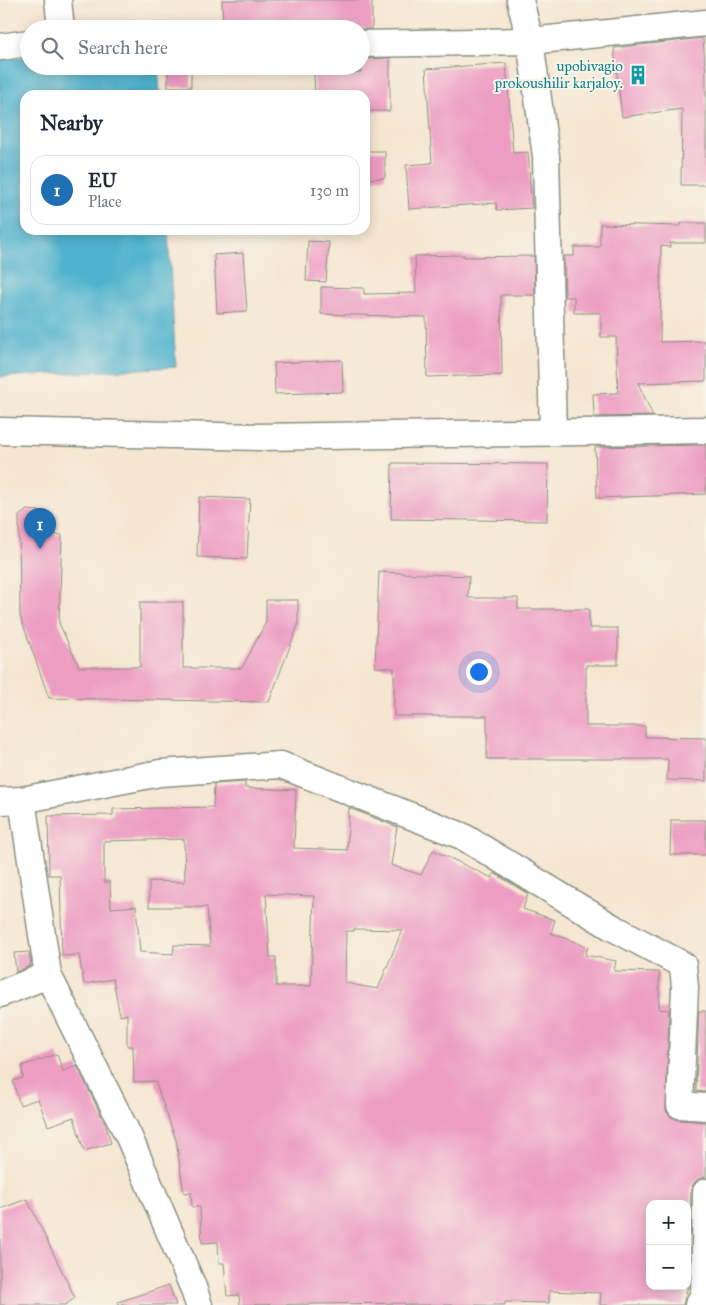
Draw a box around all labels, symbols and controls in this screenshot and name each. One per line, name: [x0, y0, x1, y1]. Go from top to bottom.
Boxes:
search box: [20, 20, 370, 75]
icon: search: [38, 34, 66, 62]
text: Search here: [78, 36, 168, 59]
place label: upobivagio prokoushilir karjaloy.: [494, 57, 623, 92]
building icon: upobivagio prokoushilir karjaloy.: [627, 64, 649, 86]
text: Nearby: [40, 110, 103, 136]
text: EU: [88, 169, 116, 192]
text: 1: [54, 181, 60, 200]
text: 130 m: [310, 181, 349, 200]
text: Place: [88, 192, 122, 211]
pin: 1: [24, 508, 56, 549]
your location: [466, 659, 492, 685]
map controls: [646, 1200, 691, 1290]
button: +: [646, 1200, 691, 1245]
button: −: [646, 1245, 691, 1290]

